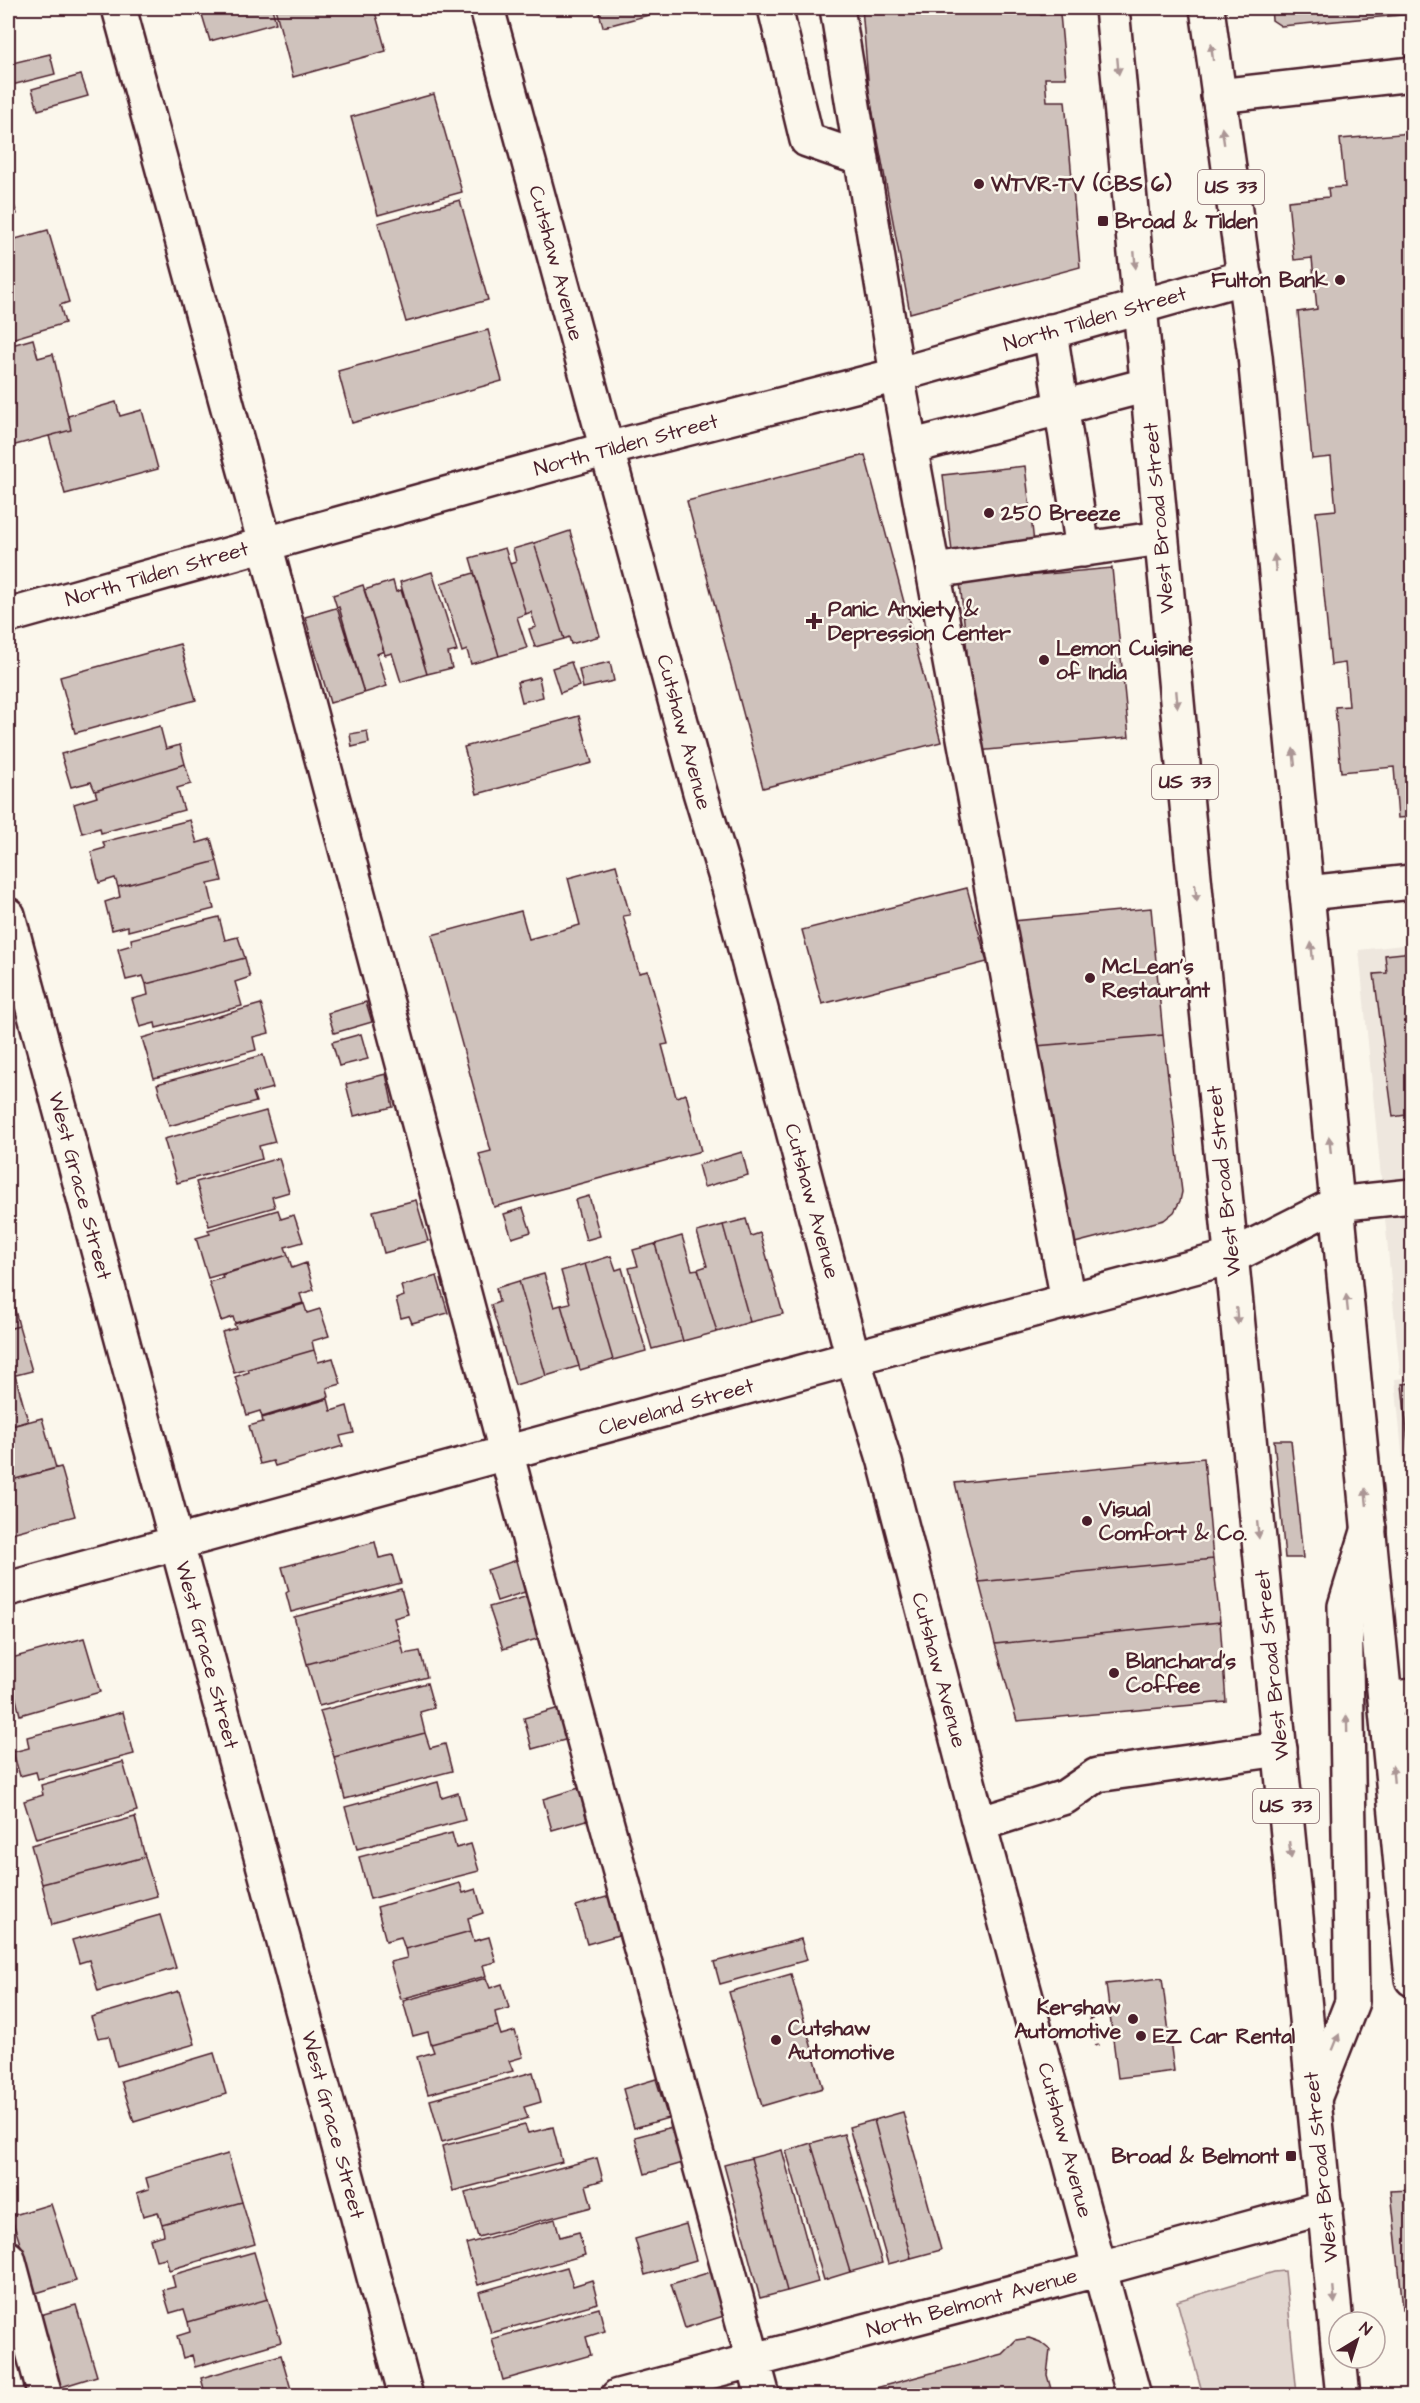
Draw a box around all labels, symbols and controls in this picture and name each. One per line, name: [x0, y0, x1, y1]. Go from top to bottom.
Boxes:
one-way arrow: [1207, 42, 1217, 61]
one-way arrow: [1113, 56, 1123, 75]
one-way arrow: [1219, 126, 1228, 145]
place label: WTVR-TV (CBS 6): [990, 170, 1172, 199]
road number: US 33: [1198, 170, 1264, 204]
marker: WTVR-TV (CBS 6): [972, 177, 986, 191]
street label: Cutshaw Avenue: [521, 182, 591, 344]
place label: Broad & Tilden: [1115, 207, 1258, 236]
marker: Broad & Tilden: [1096, 214, 1110, 228]
one-way arrow: [1130, 250, 1140, 269]
place label: Fulton Bank: [1211, 266, 1328, 295]
marker: Fulton Bank: [1333, 273, 1347, 287]
street label: North Tilden Street: [1000, 279, 1190, 359]
street label: North Tilden Street: [531, 406, 722, 483]
street label: West Broad Street: [1136, 421, 1182, 615]
place label: 250 Breeze: [1000, 499, 1121, 528]
marker: 250 Breeze: [982, 506, 996, 520]
street label: North Tilden Street: [62, 534, 252, 614]
one-way arrow: [1270, 554, 1280, 573]
place label: Panic Anxiety & Depression Center: [828, 595, 1011, 649]
marker: Panic Anxiety & Depression Center: [805, 612, 823, 630]
place label: Lemon Cuisine of India: [1056, 634, 1194, 687]
street label: Cutshaw Avenue: [649, 651, 719, 813]
marker: Lemon Cuisine of India: [1037, 653, 1051, 667]
one-way arrow: [1172, 690, 1182, 709]
one-way arrow: [1289, 748, 1299, 767]
road number: US 33: [1152, 765, 1218, 799]
one-way arrow: [1191, 884, 1201, 903]
one-way arrow: [1307, 942, 1317, 961]
place label: McLean's Restaurant: [1102, 952, 1210, 1005]
marker: McLean's Restaurant: [1083, 971, 1097, 985]
street label: West Broad Street: [1200, 1084, 1248, 1278]
street label: West Grace Street: [41, 1089, 119, 1284]
street label: Cutshaw Avenue: [777, 1120, 847, 1282]
one-way arrow: [1326, 1136, 1335, 1155]
one-way arrow: [1342, 1293, 1352, 1312]
one-way arrow: [1232, 1306, 1242, 1325]
street label: Cleveland Street: [595, 1371, 757, 1443]
one-way arrow: [1361, 1487, 1371, 1506]
place label: Visual Comfort & Co.: [1098, 1495, 1247, 1548]
marker: Visual Comfort & Co.: [1080, 1514, 1094, 1528]
one-way arrow: [1253, 1521, 1263, 1540]
street label: West Grace Street: [168, 1558, 246, 1753]
street label: West Broad Street: [1248, 1568, 1296, 1762]
street label: Cutshaw Avenue: [904, 1589, 974, 1751]
place label: Blanchard's Coffee: [1126, 1647, 1237, 1700]
marker: Blanchard's Coffee: [1107, 1666, 1121, 1680]
one-way arrow: [1342, 1714, 1352, 1733]
one-way arrow: [1388, 1765, 1398, 1784]
road number: US 33: [1253, 1789, 1319, 1823]
one-way arrow: [1285, 1840, 1295, 1859]
place label: Kershaw Automotive: [1015, 1993, 1122, 2046]
marker: Kershaw Automotive: [1126, 2012, 1140, 2026]
place label: Cutshaw Automotive: [788, 2014, 895, 2067]
place label: EZ Car Rental: [1153, 2022, 1296, 2051]
street label: West Grace Street: [294, 2028, 372, 2223]
marker: EZ Car Rental: [1134, 2029, 1148, 2043]
one-way arrow: [1331, 2032, 1341, 2050]
marker: Cutshaw Automotive: [769, 2033, 783, 2047]
street label: Cutshaw Avenue: [1030, 2059, 1100, 2221]
street label: West Broad Street: [1297, 2070, 1345, 2264]
place label: Broad & Belmont: [1112, 2142, 1280, 2171]
marker: Broad & Belmont: [1284, 2149, 1298, 2163]
street label: North Belmont Avenue: [863, 2261, 1081, 2345]
one-way arrow: [1329, 2285, 1338, 2304]
north arrow: [1327, 2310, 1387, 2370]
text: N: [1355, 2317, 1376, 2341]

